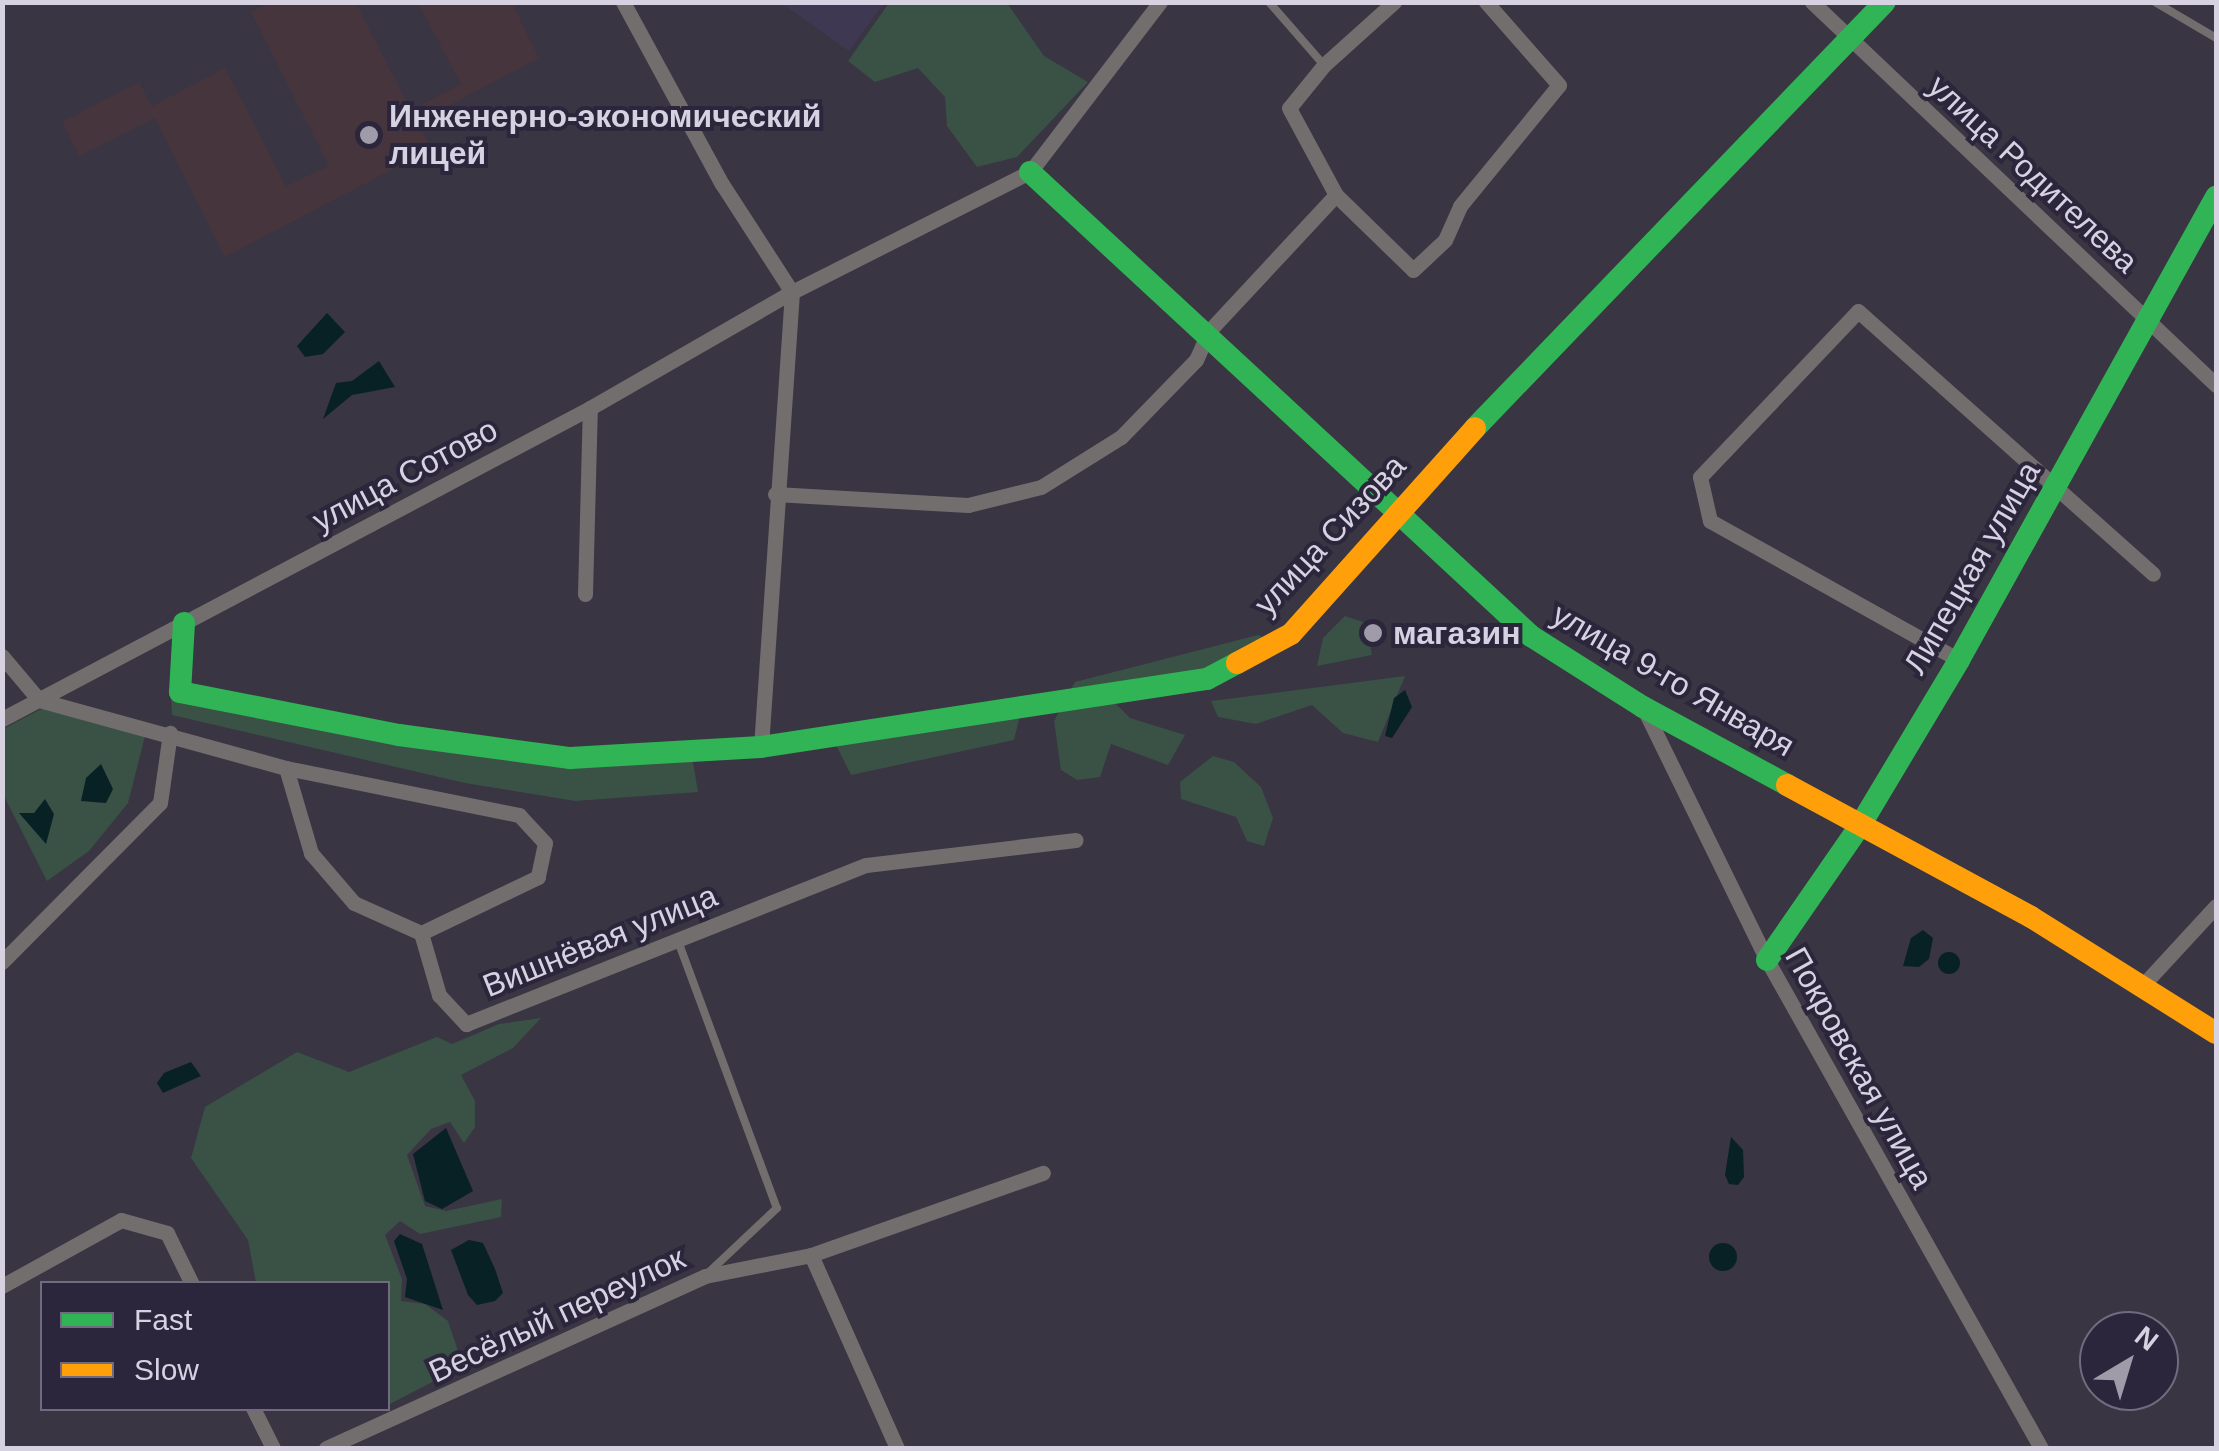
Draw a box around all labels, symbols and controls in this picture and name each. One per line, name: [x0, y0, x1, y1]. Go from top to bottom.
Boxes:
street label: улица Родителева: [1920, 67, 2146, 281]
place label: Инженерно-экономический лицей: [389, 98, 821, 173]
marker: Инженерно-экономический лицей: [358, 124, 380, 146]
street label: улица Сотово: [306, 410, 504, 540]
street label: улица Сизова: [1246, 447, 1414, 623]
street label: Липецкая улица: [1896, 455, 2048, 681]
street label: улица 9-го Января: [1545, 595, 1801, 765]
place label: магазин: [1393, 614, 1520, 652]
marker: магазин: [1362, 622, 1384, 644]
street label: Вишнёвая улица: [477, 877, 723, 1005]
street label: Покровская улица: [1777, 941, 1941, 1195]
street label: Весёлый переулок: [423, 1239, 691, 1391]
legend: [40, 1281, 390, 1411]
text: Fast: [134, 1303, 192, 1336]
north arrow: [2079, 1311, 2179, 1411]
text: N: [2129, 1320, 2164, 1357]
text: Slow: [134, 1353, 199, 1386]

